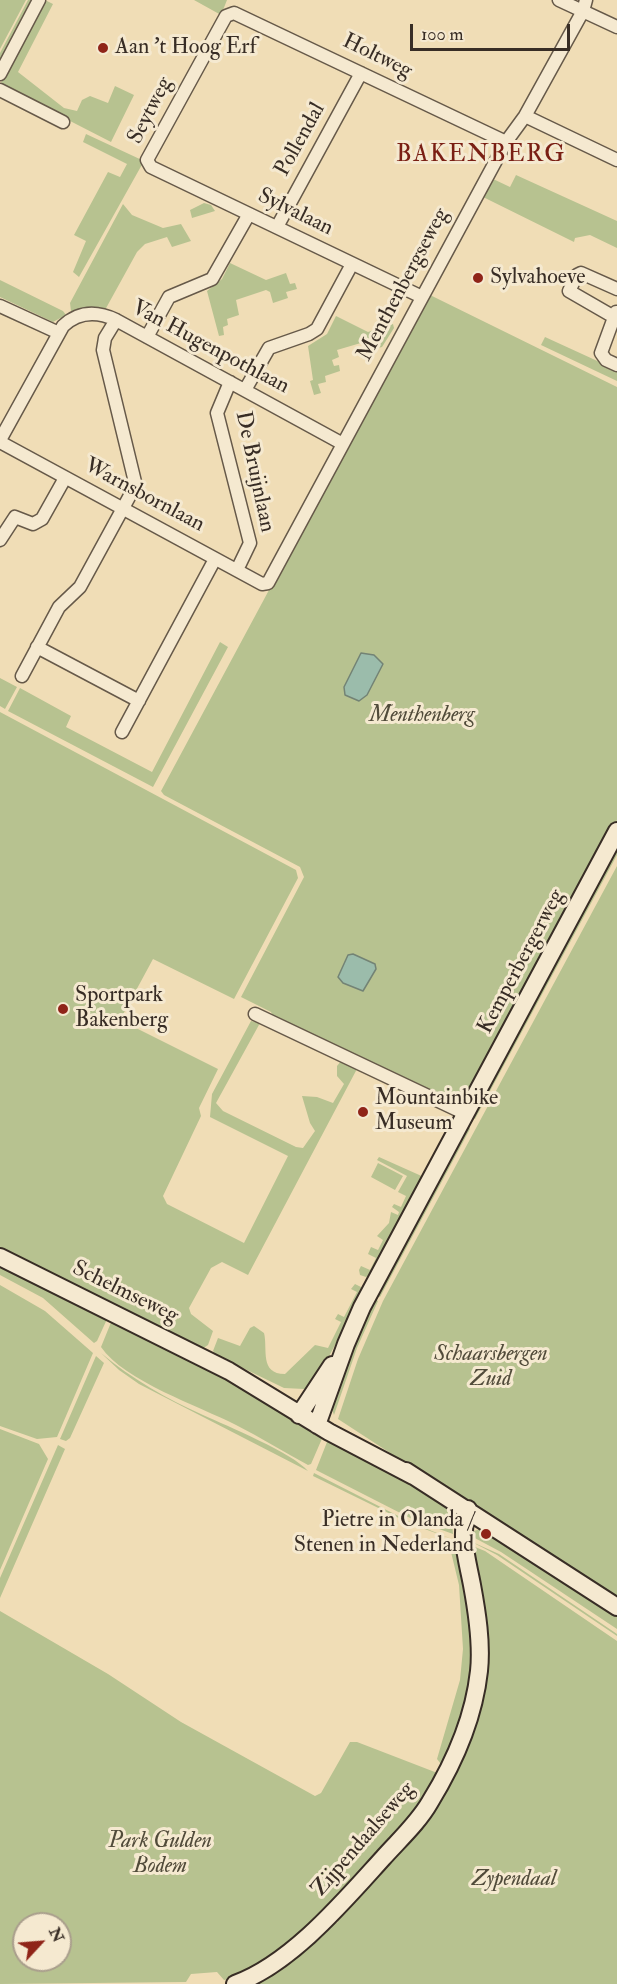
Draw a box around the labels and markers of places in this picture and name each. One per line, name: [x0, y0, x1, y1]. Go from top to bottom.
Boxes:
place label: Aan 't Hoog Erf: [115, 35, 257, 61]
marker: Aan 't Hoog Erf: [96, 41, 110, 55]
place label: Sylvahoeve: [490, 265, 585, 291]
marker: Sylvahoeve: [471, 271, 485, 285]
place label: Sportpark Bakenberg: [75, 983, 168, 1034]
marker: Sportpark Bakenberg: [56, 1002, 70, 1016]
place label: Mountainbike Museum: [375, 1086, 498, 1138]
marker: Mountainbike Museum: [356, 1105, 370, 1119]
place label: Pietre in Olanda / Stenen in Nederland: [294, 1508, 474, 1560]
marker: Pietre in Olanda / Stenen in Nederland: [479, 1527, 493, 1541]

